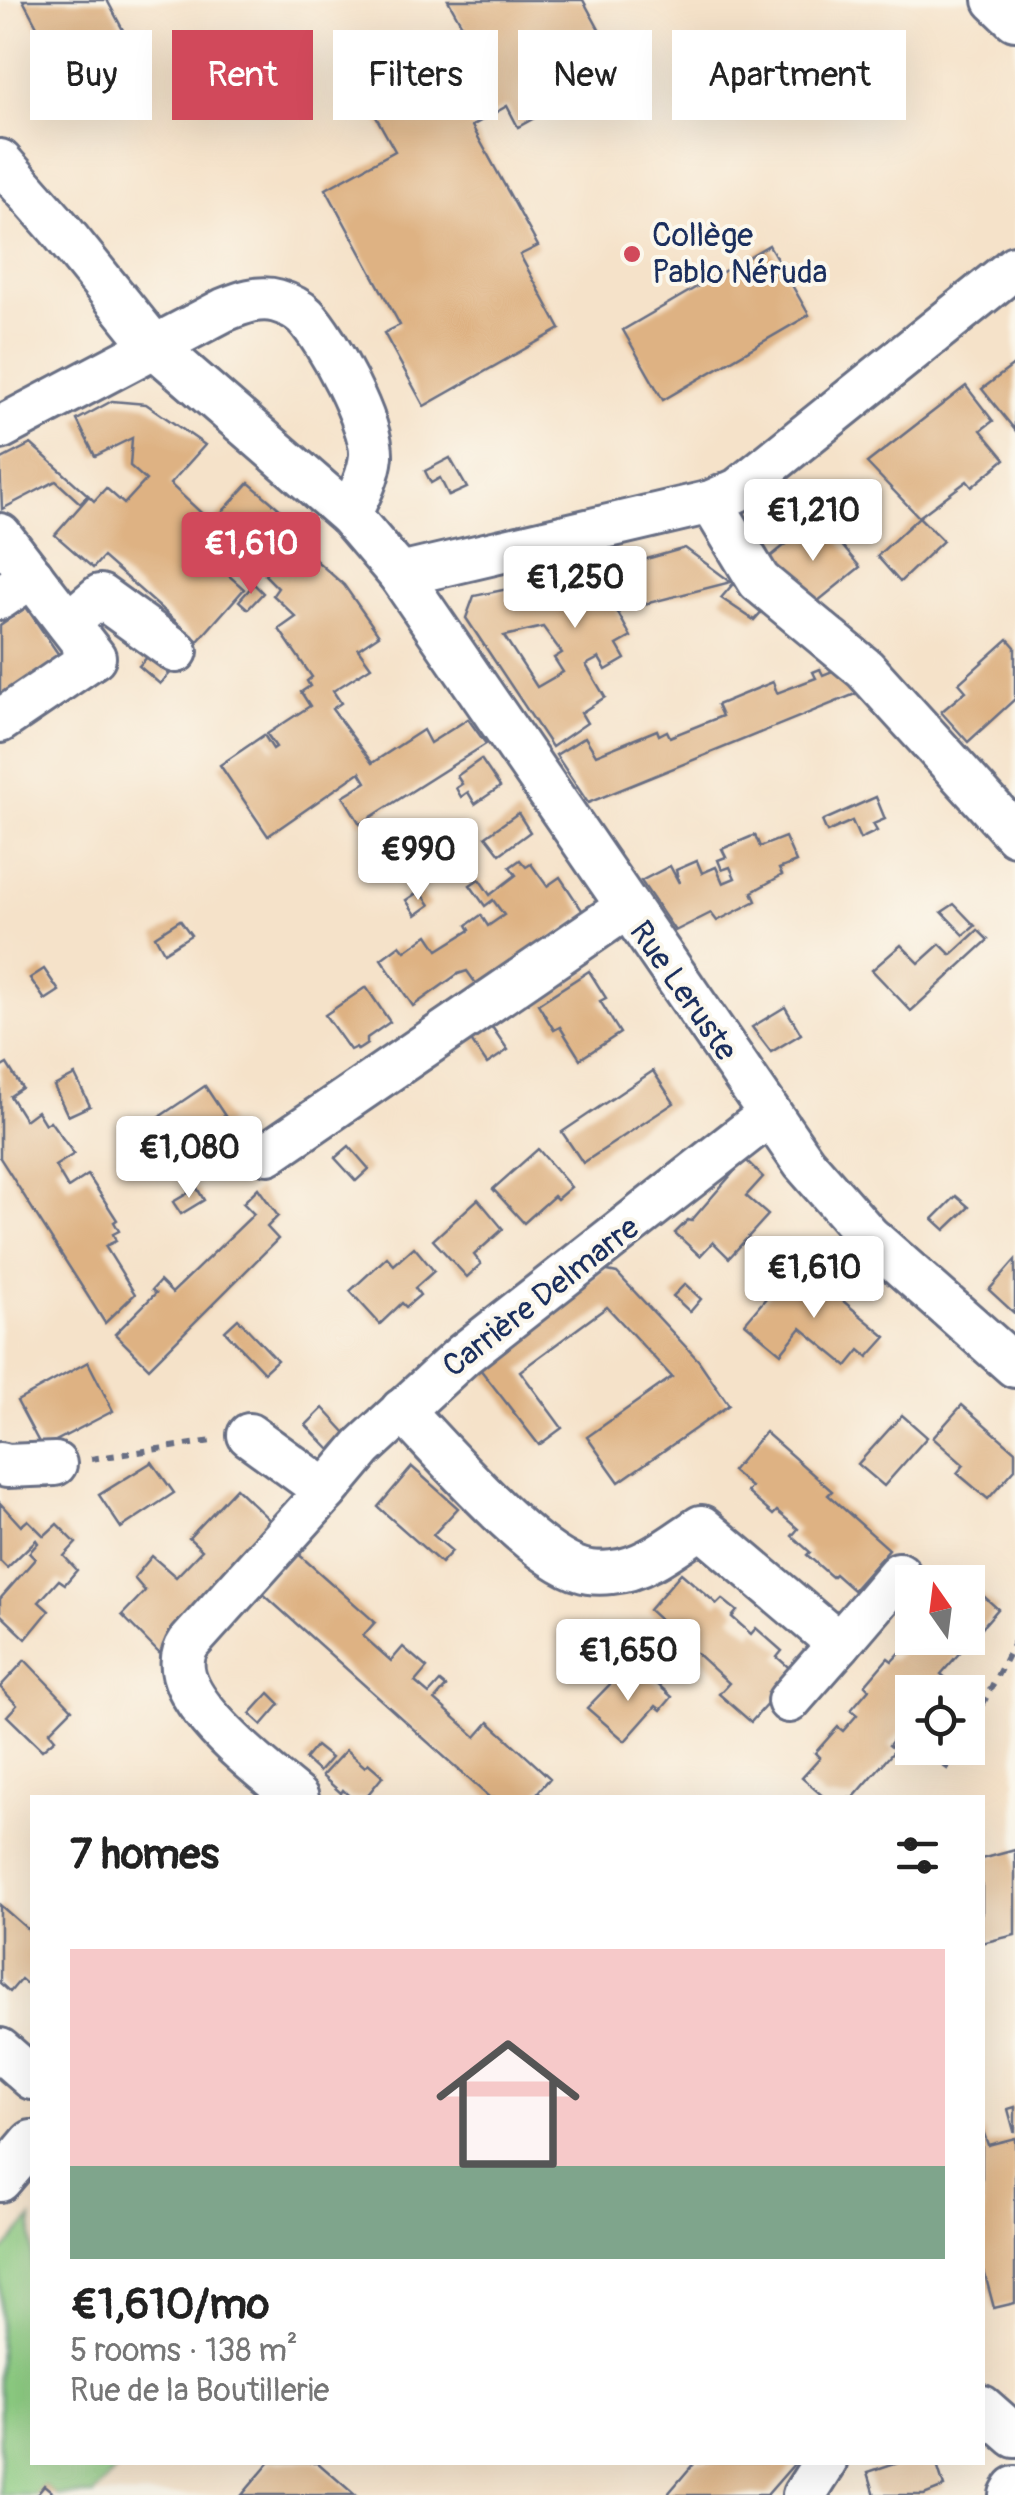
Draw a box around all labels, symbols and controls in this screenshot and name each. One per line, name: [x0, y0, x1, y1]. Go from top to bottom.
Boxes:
chip: Buy: [30, 30, 152, 120]
chip: Rent: [172, 30, 313, 120]
chip: Filters: [333, 30, 498, 120]
chip: New: [518, 30, 652, 120]
chip: Apartment: [672, 30, 906, 120]
place label: Collège Pablo Néruda: [652, 216, 827, 293]
marker: Collège Pablo Néruda: [621, 243, 643, 265]
pin: €1,210: [732, 479, 894, 564]
text: €1,210: [766, 491, 860, 531]
pin: €1,610: [170, 512, 332, 597]
text: €1,610: [204, 524, 298, 564]
pin: €1,250: [494, 546, 656, 631]
text: €1,250: [526, 558, 624, 598]
pin: €990: [359, 818, 477, 903]
text: €990: [380, 830, 456, 870]
street label: Rue Leruste: [620, 913, 746, 1069]
pin: €1,080: [108, 1116, 270, 1201]
text: €1,080: [138, 1128, 240, 1168]
street label: Carrière Delmarre: [435, 1208, 647, 1386]
pin: €1,610: [733, 1236, 895, 1321]
text: €1,610: [767, 1248, 861, 1288]
north arrow: [895, 1565, 985, 1655]
map controls: [895, 1565, 985, 1765]
pin: €1,650: [547, 1619, 709, 1704]
text: €1,650: [578, 1631, 678, 1671]
button: locate: [895, 1675, 985, 1765]
icon: filters: [890, 1828, 945, 1883]
text: 7 homes: [70, 1829, 219, 1881]
icon: home: [418, 2014, 598, 2194]
text: €1,610/mo: [70, 2279, 269, 2331]
text: 5 rooms · 138 m²: [70, 2331, 298, 2371]
text: Rue de la Boutillerie: [70, 2371, 329, 2411]

